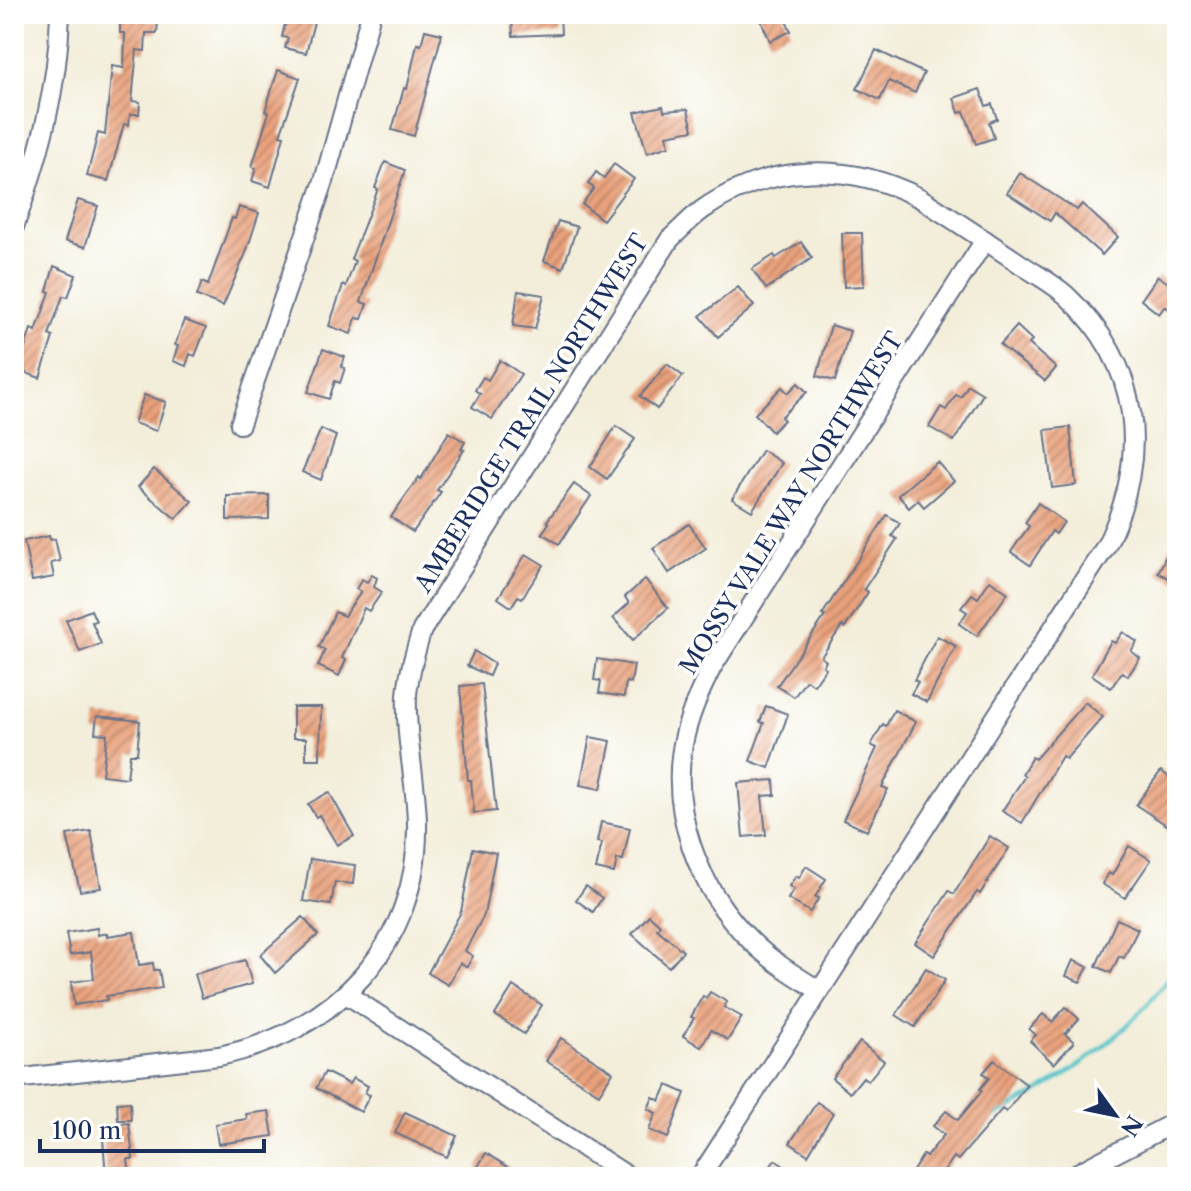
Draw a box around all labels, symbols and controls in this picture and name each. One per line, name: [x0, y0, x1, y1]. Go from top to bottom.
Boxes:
street label: AMBERIDGE TRAIL NORTHWEST: [408, 229, 654, 598]
street label: MOSSY VALE WAY NORTHWEST: [673, 326, 909, 680]
north arrow: [1075, 1075, 1155, 1155]
scale bar: [40, 1103, 264, 1153]
text: N: [1115, 1110, 1148, 1141]
text: 100 m: [52, 1116, 121, 1145]

